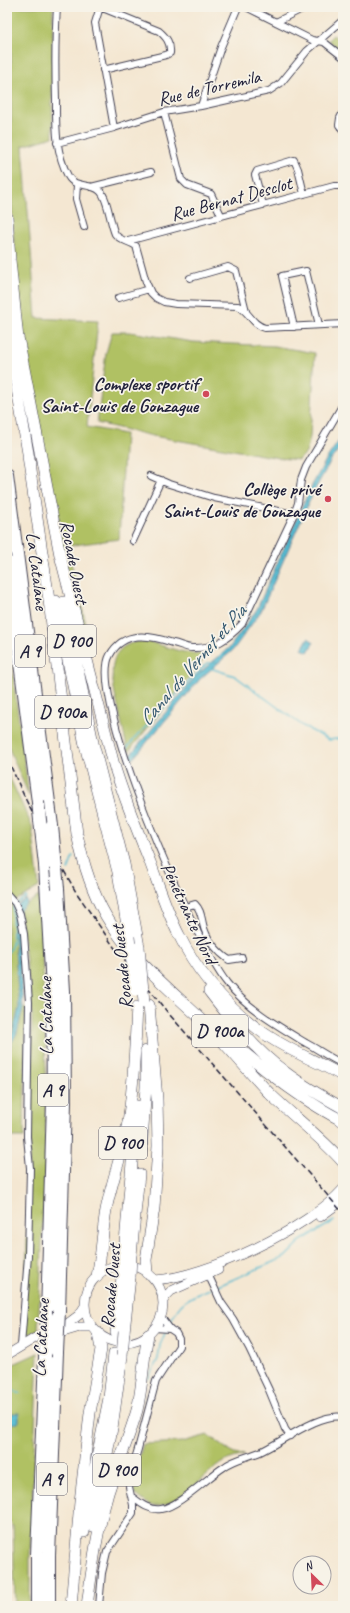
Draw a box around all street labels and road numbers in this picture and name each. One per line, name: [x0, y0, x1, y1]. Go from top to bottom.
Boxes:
street label: Rue de Torremila: [155, 64, 265, 111]
street label: Rue Bernat Desclot: [168, 171, 296, 227]
street label: Rocade Ouest: [54, 518, 94, 608]
street label: La Catalane: [20, 531, 54, 613]
road number: D 900: [48, 625, 96, 657]
road number: A 9: [15, 635, 45, 667]
road number: D 900a: [35, 696, 91, 728]
street label: Pénétrante Nord: [155, 859, 224, 970]
street label: Rocade Ouest: [105, 922, 138, 1010]
street label: La Catalane: [33, 975, 59, 1055]
road number: D 900a: [192, 1015, 248, 1047]
road number: A 9: [38, 1074, 68, 1106]
road number: D 900: [99, 1127, 147, 1159]
street label: Rocade Ouest: [95, 1241, 127, 1329]
street label: La Catalane: [27, 1297, 55, 1378]
road number: D 900: [93, 1454, 141, 1486]
road number: A 9: [37, 1463, 67, 1495]

